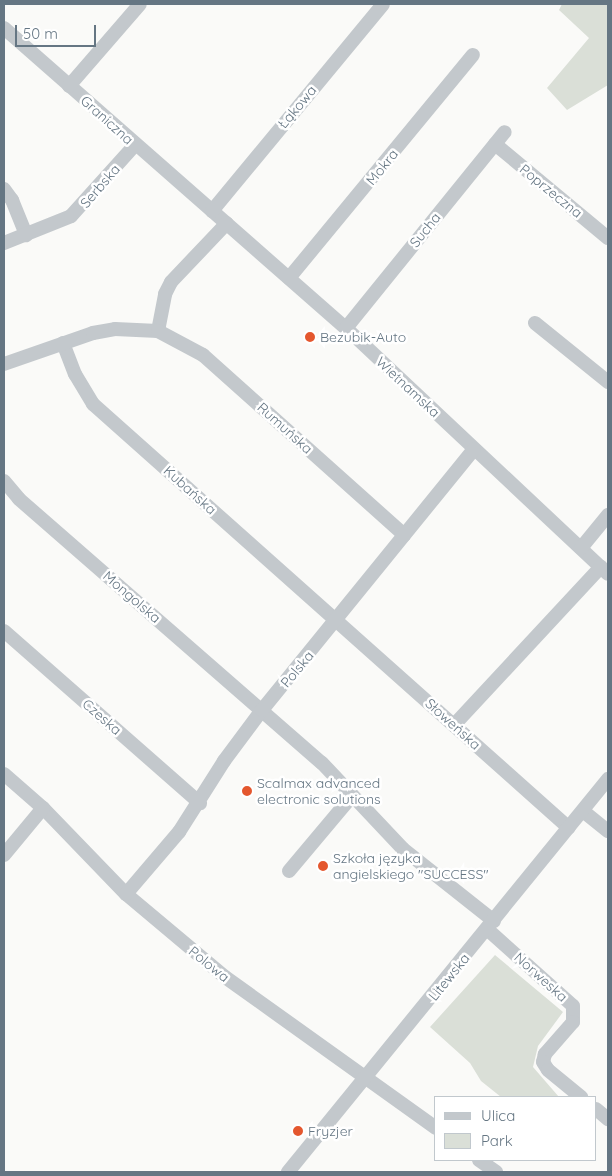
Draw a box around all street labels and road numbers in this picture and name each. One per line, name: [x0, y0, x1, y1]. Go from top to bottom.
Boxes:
street label: Łąkowa: [274, 82, 320, 132]
street label: Graniczna: [77, 92, 137, 148]
street label: Mokra: [362, 146, 402, 188]
street label: Serbska: [77, 161, 123, 211]
street label: Poprzeczna: [516, 161, 586, 221]
street label: Sucha: [406, 209, 444, 251]
street label: Wietnamska: [373, 353, 443, 421]
street label: Rumuńska: [254, 399, 316, 457]
street label: Kubańska: [160, 462, 220, 518]
street label: Mongolska: [100, 567, 164, 627]
street label: Polska: [277, 647, 317, 691]
street label: Słoweńska: [422, 695, 484, 753]
street label: Czeska: [79, 696, 125, 738]
street label: Polowa: [185, 943, 233, 985]
street label: Norweska: [511, 949, 571, 1005]
street label: Litewska: [425, 950, 473, 1004]

